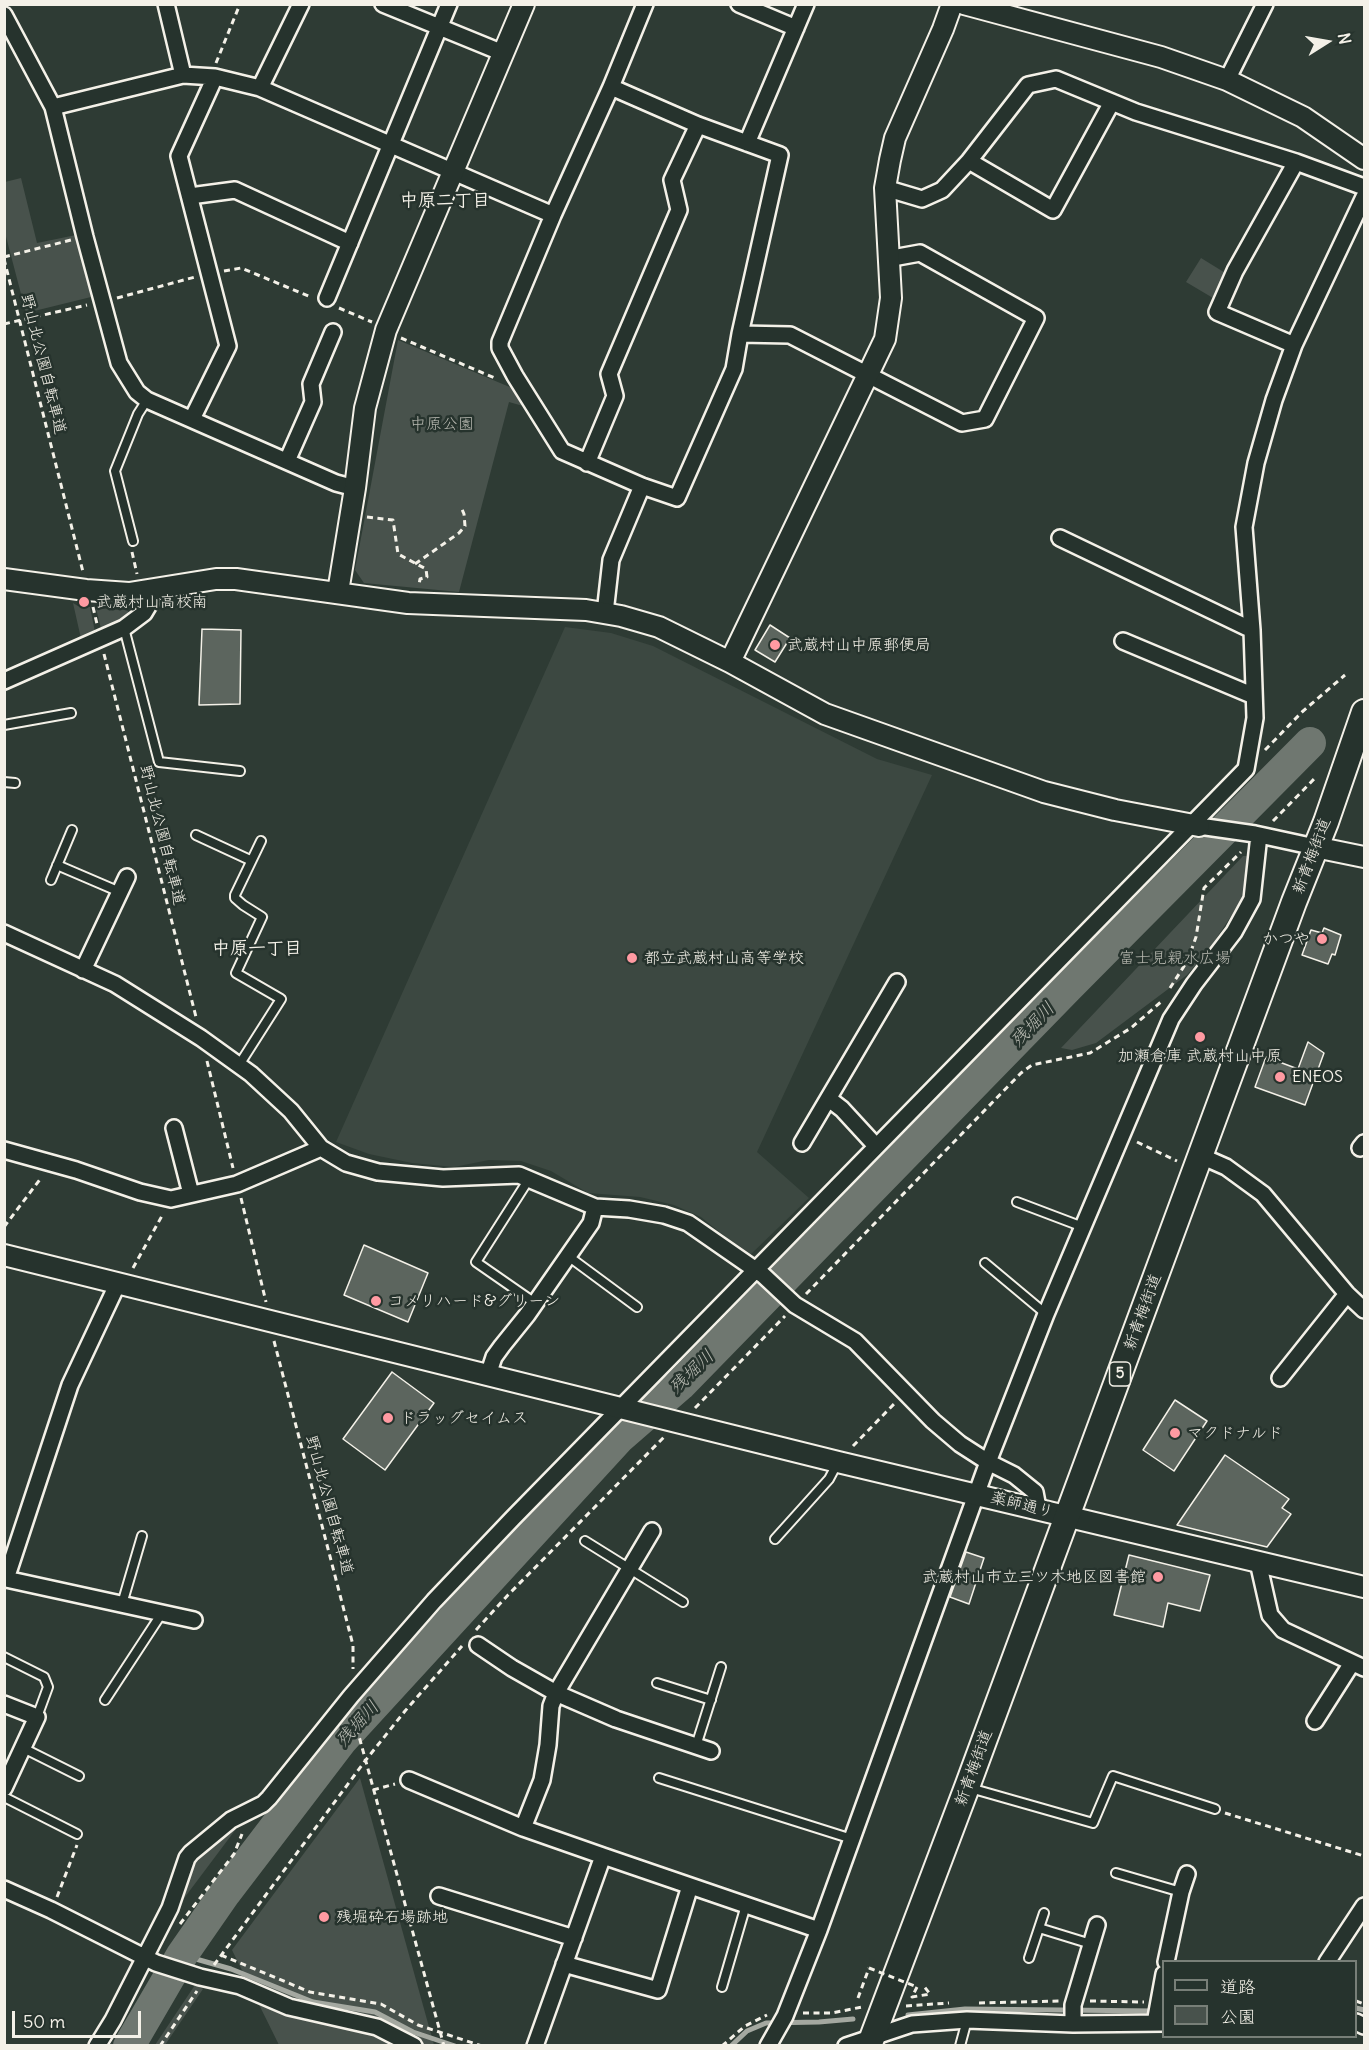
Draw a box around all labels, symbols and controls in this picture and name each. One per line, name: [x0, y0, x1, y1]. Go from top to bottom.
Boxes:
north arrow: [1297, 12, 1357, 72]
text: N: [1334, 31, 1356, 46]
district label: 中原二丁目: [400, 190, 490, 212]
street label: 野山北公園自転車道: [16, 292, 70, 436]
park label: 中原公園: [410, 414, 474, 434]
place label: 武蔵村山高校南: [96, 592, 208, 612]
marker: 武蔵村山高校南: [77, 595, 91, 609]
place label: 武蔵村山中原郵便局: [787, 635, 931, 655]
marker: 武蔵村山中原郵便局: [768, 638, 782, 652]
street label: 野山北公園自転車道: [135, 763, 189, 907]
street label: 新青梅街道: [1289, 815, 1335, 897]
place label: かつや: [1262, 929, 1310, 949]
marker: かつや: [1315, 932, 1329, 946]
district label: 中原一丁目: [212, 938, 302, 960]
place label: 都立武蔵村山高等学校: [644, 948, 804, 968]
park label: 富士見親水広場: [1119, 948, 1231, 968]
marker: 都立武蔵村山高等学校: [625, 951, 639, 965]
water label: 残堀川: [1006, 998, 1060, 1052]
marker: 加瀬倉庫 武蔵村山中原: [1193, 1030, 1207, 1044]
place label: 加瀬倉庫 武蔵村山中原: [1118, 1046, 1282, 1066]
place label: ENEOS: [1292, 1067, 1343, 1087]
marker: ENEOS: [1273, 1070, 1287, 1084]
street label: 新青梅街道: [1120, 1271, 1166, 1353]
place label: コメリハード&グリーン: [388, 1291, 560, 1311]
marker: コメリハード&グリーン: [369, 1294, 383, 1308]
water label: 残堀川: [665, 1345, 719, 1399]
road number: 5: [1110, 1362, 1130, 1386]
place label: ドラッグセイムス: [400, 1408, 528, 1428]
marker: ドラッグセイムス: [381, 1411, 395, 1425]
place label: マクドナルド: [1187, 1423, 1283, 1443]
marker: マクドナルド: [1168, 1426, 1182, 1440]
street label: 野山北公園自転車道: [301, 1433, 357, 1577]
street label: 薬師通り: [989, 1488, 1055, 1522]
place label: 武蔵村山市立三ツ木地区図書館: [922, 1567, 1146, 1587]
marker: 武蔵村山市立三ツ木地区図書館: [1151, 1570, 1165, 1584]
water label: 残堀川: [332, 1697, 384, 1751]
street label: 新青梅街道: [951, 1727, 997, 1809]
place label: 残堀砕石場跡地: [336, 1907, 448, 1927]
marker: 残堀砕石場跡地: [317, 1910, 331, 1924]
legend: [1162, 1960, 1357, 2038]
text: 道路: [1220, 1975, 1256, 1998]
scale bar: [15, 1999, 144, 2037]
text: 公園: [1220, 2005, 1256, 2028]
text: 50 m: [23, 2010, 65, 2033]

